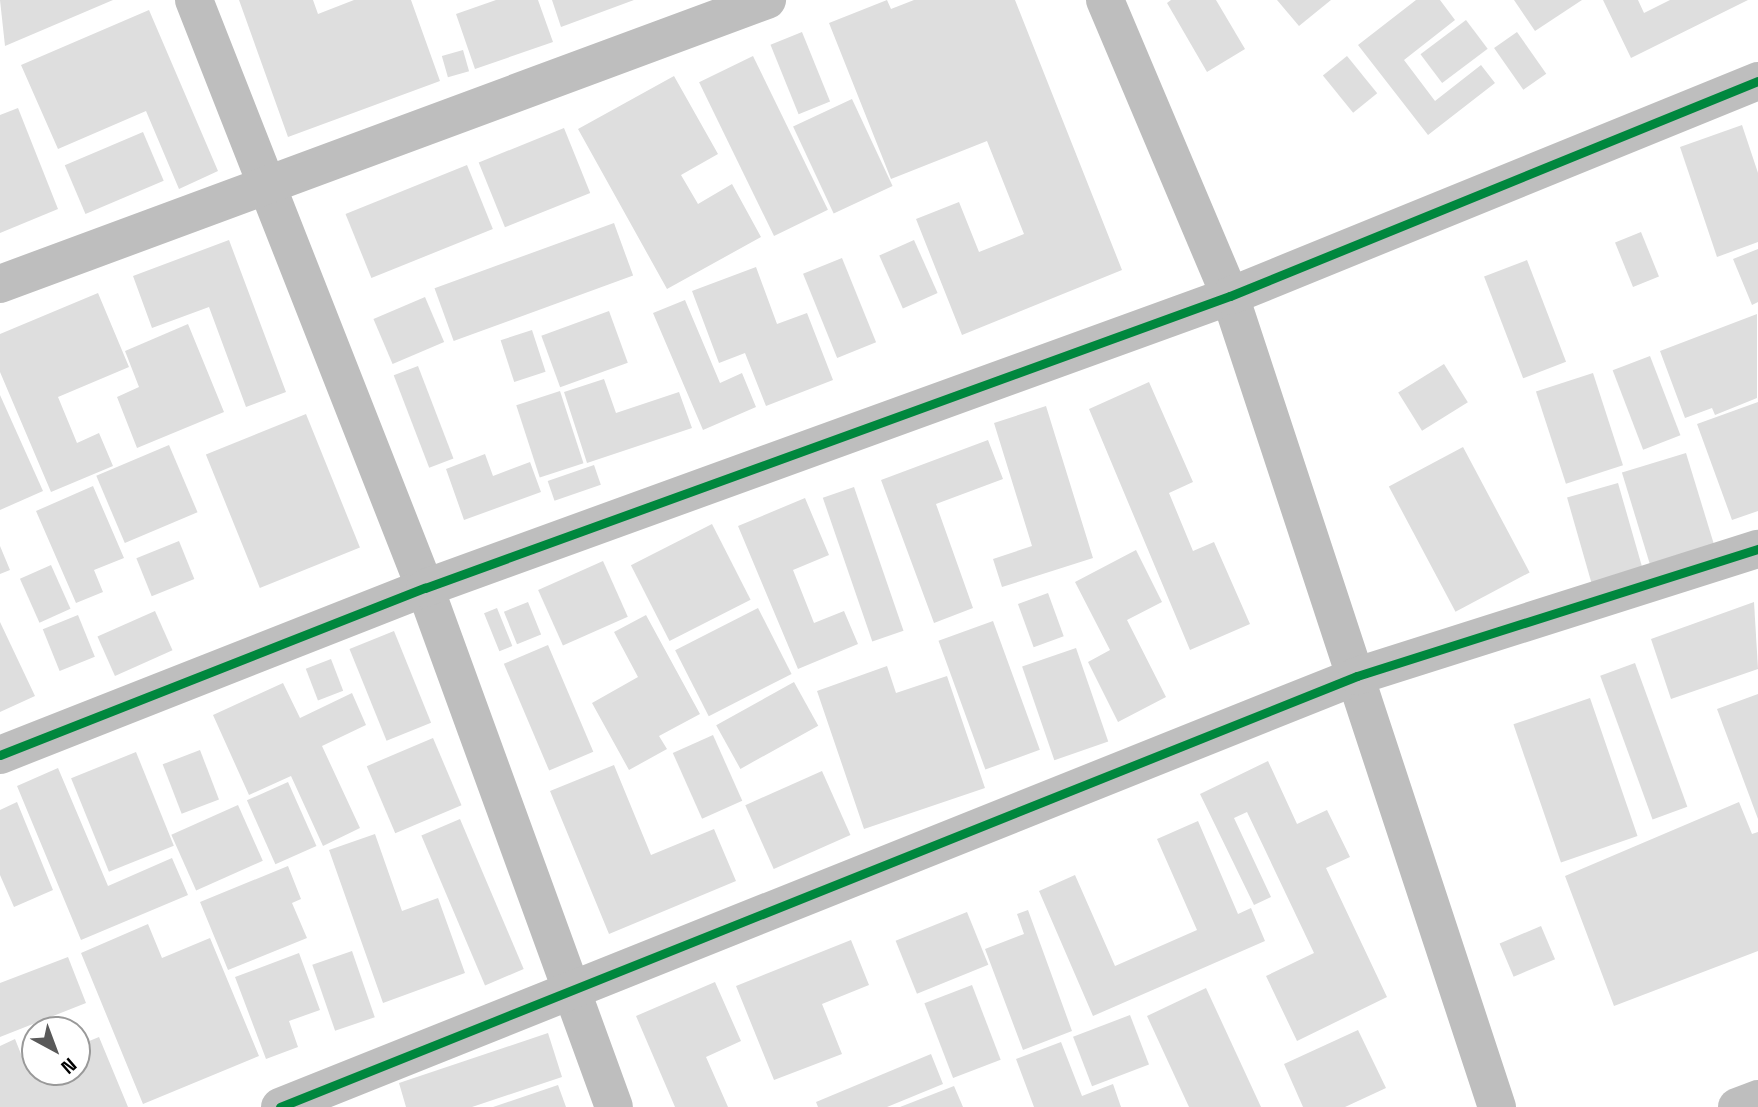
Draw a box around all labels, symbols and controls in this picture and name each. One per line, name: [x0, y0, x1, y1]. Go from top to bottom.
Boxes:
north arrow: [21, 1016, 91, 1086]
text: N: [56, 1052, 82, 1079]

